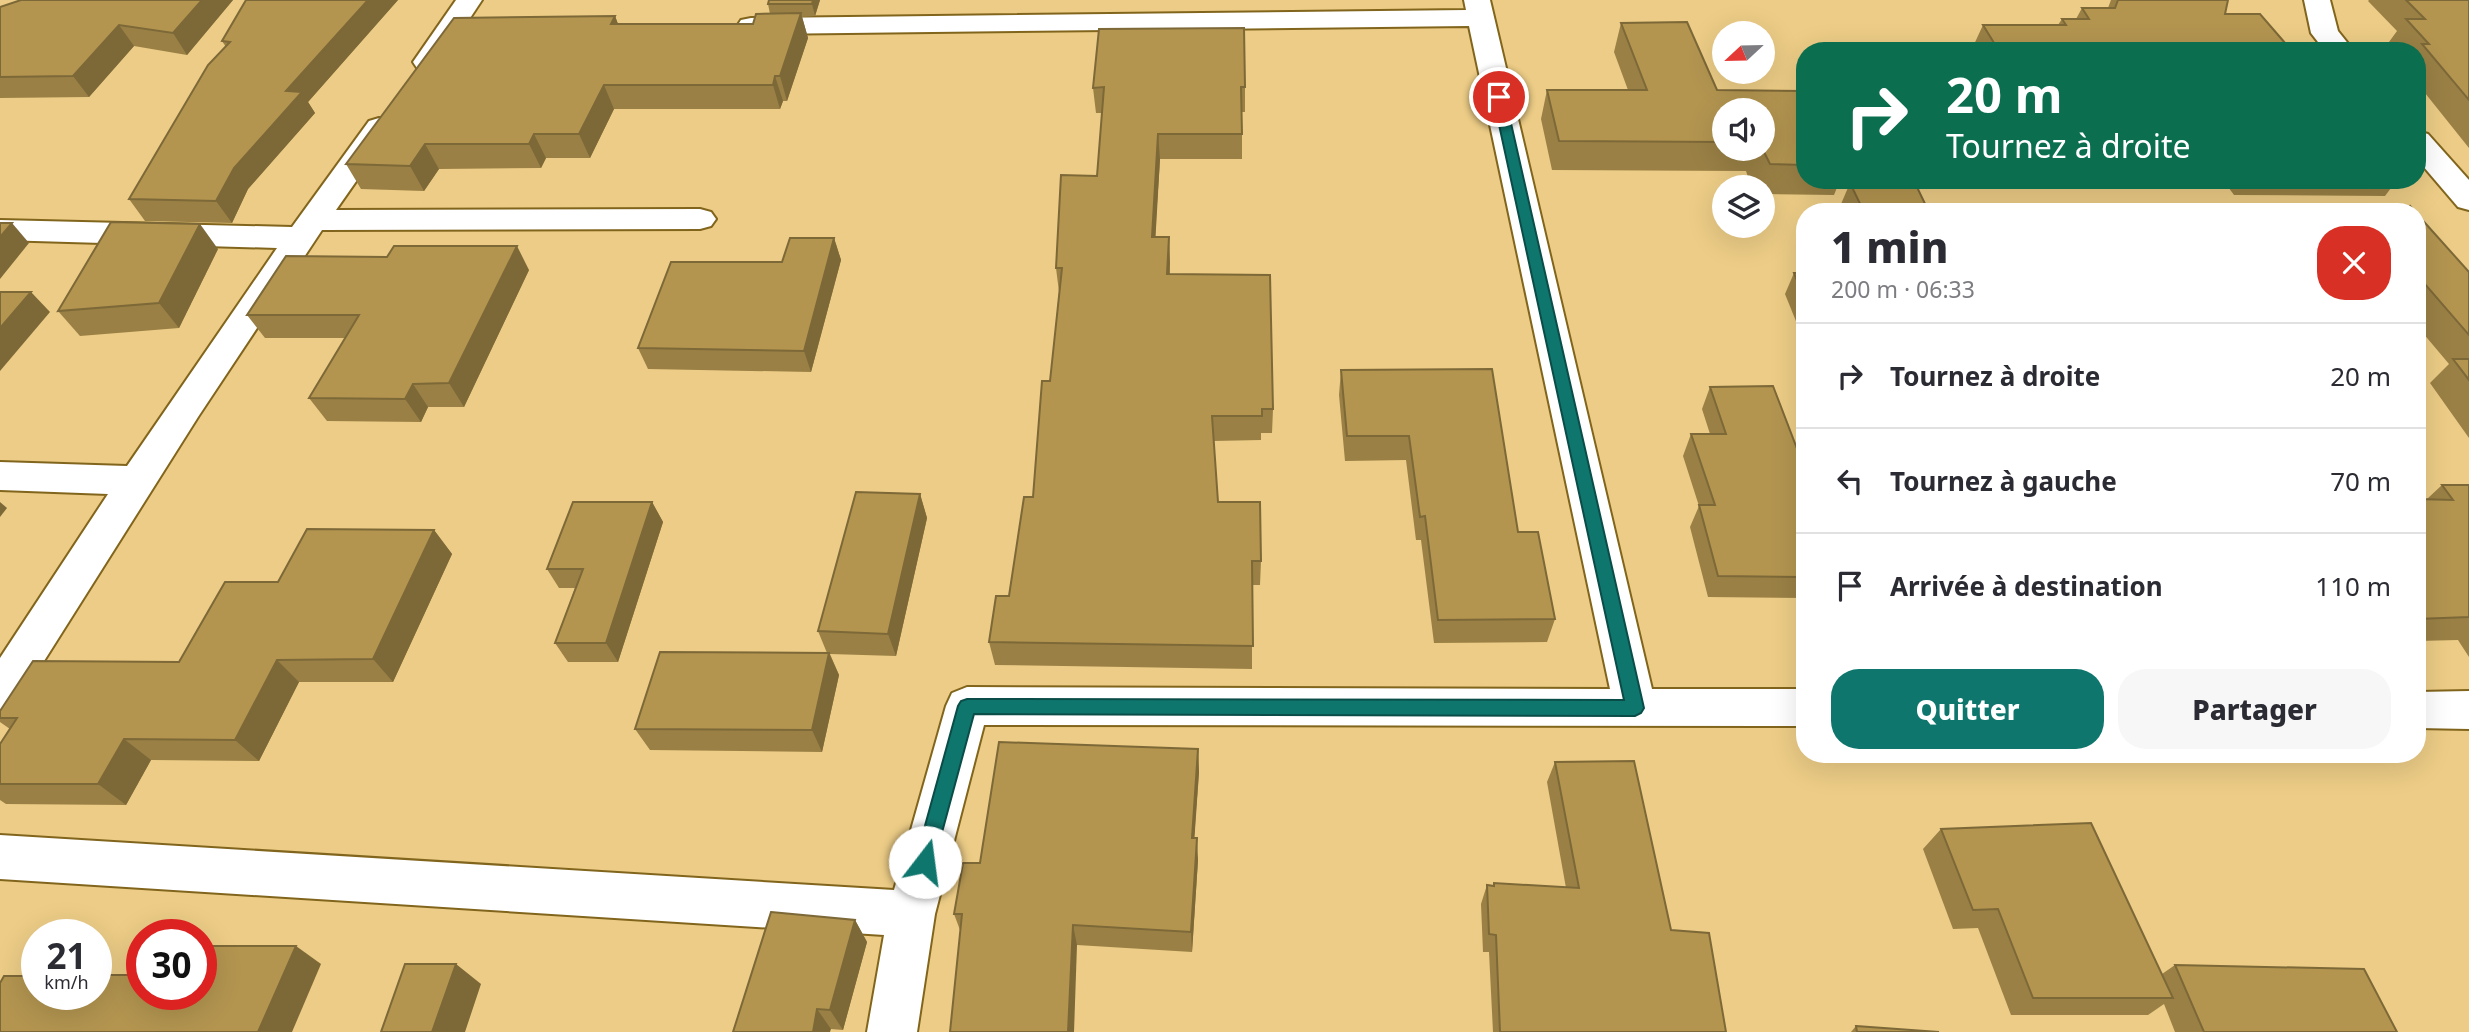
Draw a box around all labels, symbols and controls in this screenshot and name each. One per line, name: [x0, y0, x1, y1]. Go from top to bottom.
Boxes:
north arrow: [1712, 21, 1774, 84]
map controls: [1712, 21, 1775, 238]
text: 20 m: [1946, 61, 2063, 127]
pin: [1469, 67, 1529, 127]
icon: right: [1831, 70, 1922, 161]
icon: arrive: [1480, 78, 1518, 116]
button: sound: [1712, 98, 1775, 161]
text: Tournez à droite: [1946, 124, 2191, 167]
button: layers: [1712, 175, 1775, 238]
text: 1 min: [1831, 218, 1948, 275]
button: close: [2317, 226, 2391, 300]
text: 200 m · 06:33: [1831, 273, 1975, 305]
icon: right: [1831, 357, 1869, 395]
text: Tournez à droite: [1890, 358, 2100, 394]
text: 20 m: [2330, 358, 2391, 394]
icon: left: [1831, 462, 1869, 500]
text: Tournez à gauche: [1890, 463, 2117, 499]
text: 70 m: [2330, 463, 2391, 499]
icon: arrive: [1831, 567, 1869, 605]
text: Arrivée à destination: [1890, 568, 2163, 604]
text: 110 m: [2315, 568, 2391, 604]
button: Quitter: [1831, 669, 2104, 749]
button: Partager: [2118, 669, 2391, 749]
position arrow: [888, 825, 962, 899]
speed limit sign: 30: [126, 919, 217, 1010]
text: 21: [46, 932, 87, 979]
text: km/h: [44, 970, 89, 994]

